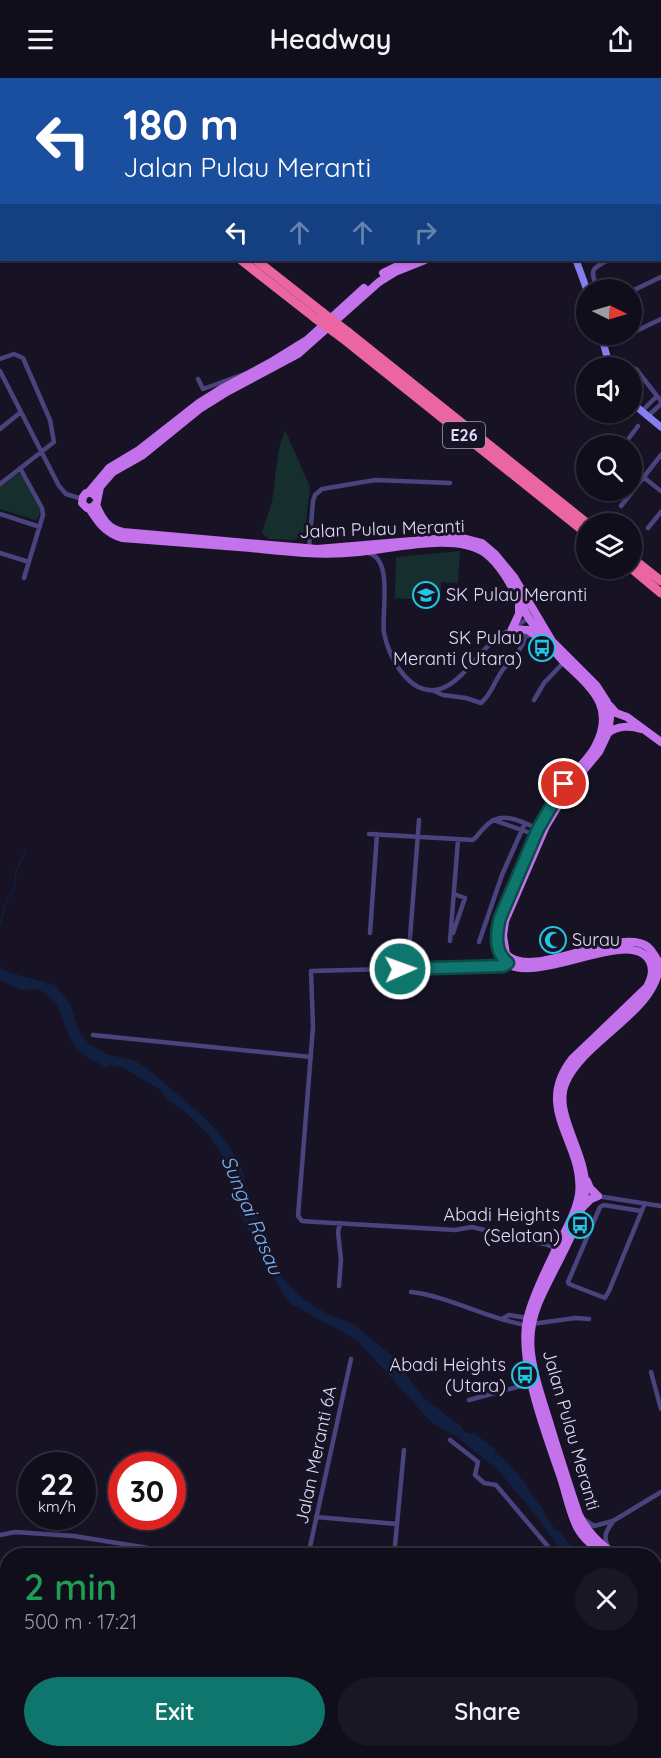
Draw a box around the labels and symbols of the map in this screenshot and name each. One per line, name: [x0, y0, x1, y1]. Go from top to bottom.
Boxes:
north arrow: [576, 279, 642, 345]
road number: E26: [443, 422, 485, 448]
street label: Jalan Pulau Meranti: [299, 514, 465, 543]
school or university icon: SK Pulau Meranti: [411, 580, 441, 610]
place label: SK Pulau Meranti: [446, 583, 587, 606]
place label: SK Pulau Meranti (Utara): [393, 626, 522, 670]
bus stop icon: SK Pulau Meranti (Utara): [527, 633, 557, 663]
pin: [538, 758, 589, 809]
mosque icon: Surau: [538, 925, 568, 955]
place label: Surau: [572, 928, 620, 951]
position arrow: [368, 937, 432, 1001]
water label: Sungai Rasau: [216, 1152, 289, 1280]
place label: Abadi Heights (Selatan): [444, 1203, 560, 1247]
bus stop icon: Abadi Heights (Selatan): [565, 1210, 595, 1240]
street label: Jalan Pulau Meranti: [538, 1347, 605, 1513]
place label: Abadi Heights (Utara): [390, 1353, 506, 1397]
bus stop icon: Abadi Heights (Utara): [510, 1360, 540, 1390]
street label: Jalan Meranti 6A: [290, 1383, 341, 1526]
speed limit sign: 30: [108, 1452, 186, 1530]

